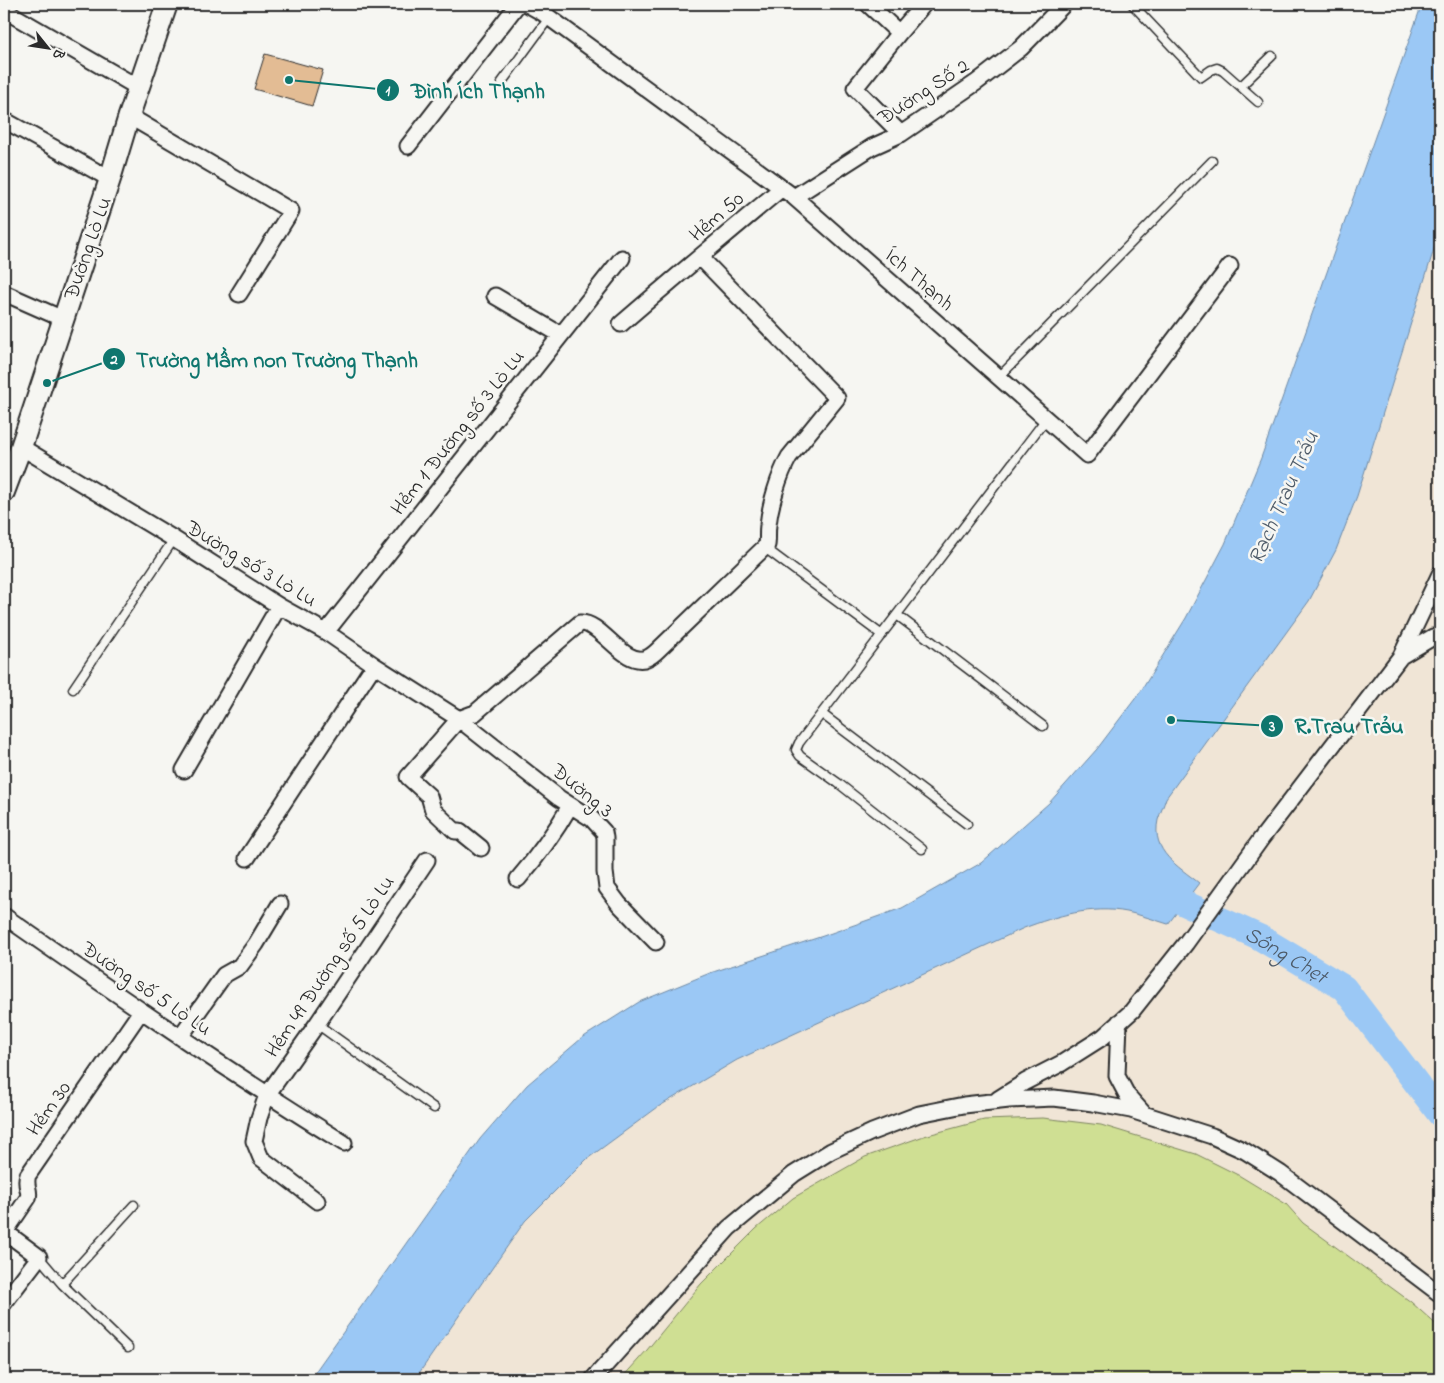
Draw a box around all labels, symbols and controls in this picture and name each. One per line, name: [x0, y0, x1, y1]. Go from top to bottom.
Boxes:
north arrow: [22, 22, 72, 72]
text: B: [46, 44, 70, 64]
street label: Đường Số 2: [872, 52, 977, 136]
callout: Đình Ích Thạnh: [376, 71, 555, 108]
text: Đình Ích Thạnh: [410, 77, 545, 109]
text: 1: [386, 80, 391, 102]
street label: Hẻm 50: [683, 185, 751, 250]
street label: Đường Lò Lu: [57, 193, 122, 306]
street label: Ích Thạnh: [877, 241, 960, 319]
callout: Trường Mầm non Trường Thạnh: [101, 341, 428, 378]
street label: Hẻm 1 Đường số 3 Lò Lu: [384, 344, 534, 524]
text: Trường Mầm non Trường Thạnh: [136, 346, 418, 379]
text: 2: [109, 349, 118, 371]
water label: Rạch Trau Trảu: [1241, 426, 1328, 570]
street label: Đường số 3 Lò Lu: [178, 513, 322, 617]
callout: R.Trau Trảu: [1260, 707, 1414, 744]
text: R.Trau Trảu: [1294, 712, 1404, 744]
text: 3: [1268, 716, 1275, 738]
street label: Đường 3: [542, 757, 619, 827]
street label: Hẻm 49 Đường số 5 Lò Lu: [258, 870, 405, 1066]
water label: Sông Chẹt: [1239, 920, 1335, 995]
street label: Đường số 5 Lò Lu: [73, 934, 217, 1046]
street label: Hẻm 30: [20, 1076, 79, 1143]

